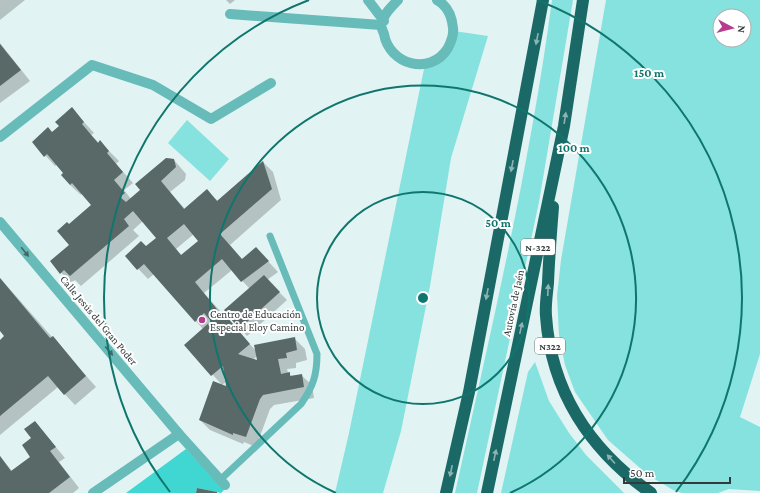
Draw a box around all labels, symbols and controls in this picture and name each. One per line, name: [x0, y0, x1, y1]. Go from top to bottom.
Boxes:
north arrow: [712, 8, 752, 48]
text: N: [735, 25, 748, 34]
one-way arrow: [533, 32, 539, 45]
text: 150 m: [634, 66, 665, 80]
one-way arrow: [562, 112, 568, 124]
text: 100 m: [558, 141, 591, 155]
one-way arrow: [509, 160, 515, 172]
text: 50 m: [485, 216, 512, 230]
road number: N-322: [521, 239, 555, 255]
one-way arrow: [21, 246, 29, 257]
street label: Autovía de Jaén: [500, 268, 527, 338]
street label: Calle Jesús del Gran Poder: [57, 273, 140, 368]
one-way arrow: [544, 284, 551, 296]
one-way arrow: [484, 288, 490, 300]
centre of rings: [416, 291, 430, 305]
place label: Centro de Educación Especial Eloy Camino: [210, 308, 305, 334]
marker: Centro de Educación Especial Eloy Camino: [197, 315, 207, 325]
one-way arrow: [519, 321, 525, 334]
road number: N322: [535, 338, 565, 354]
one-way arrow: [105, 346, 114, 356]
one-way arrow: [492, 449, 498, 461]
one-way arrow: [607, 454, 616, 463]
scale bar: [624, 459, 730, 485]
one-way arrow: [448, 465, 454, 477]
text: 50 m: [630, 466, 655, 480]

